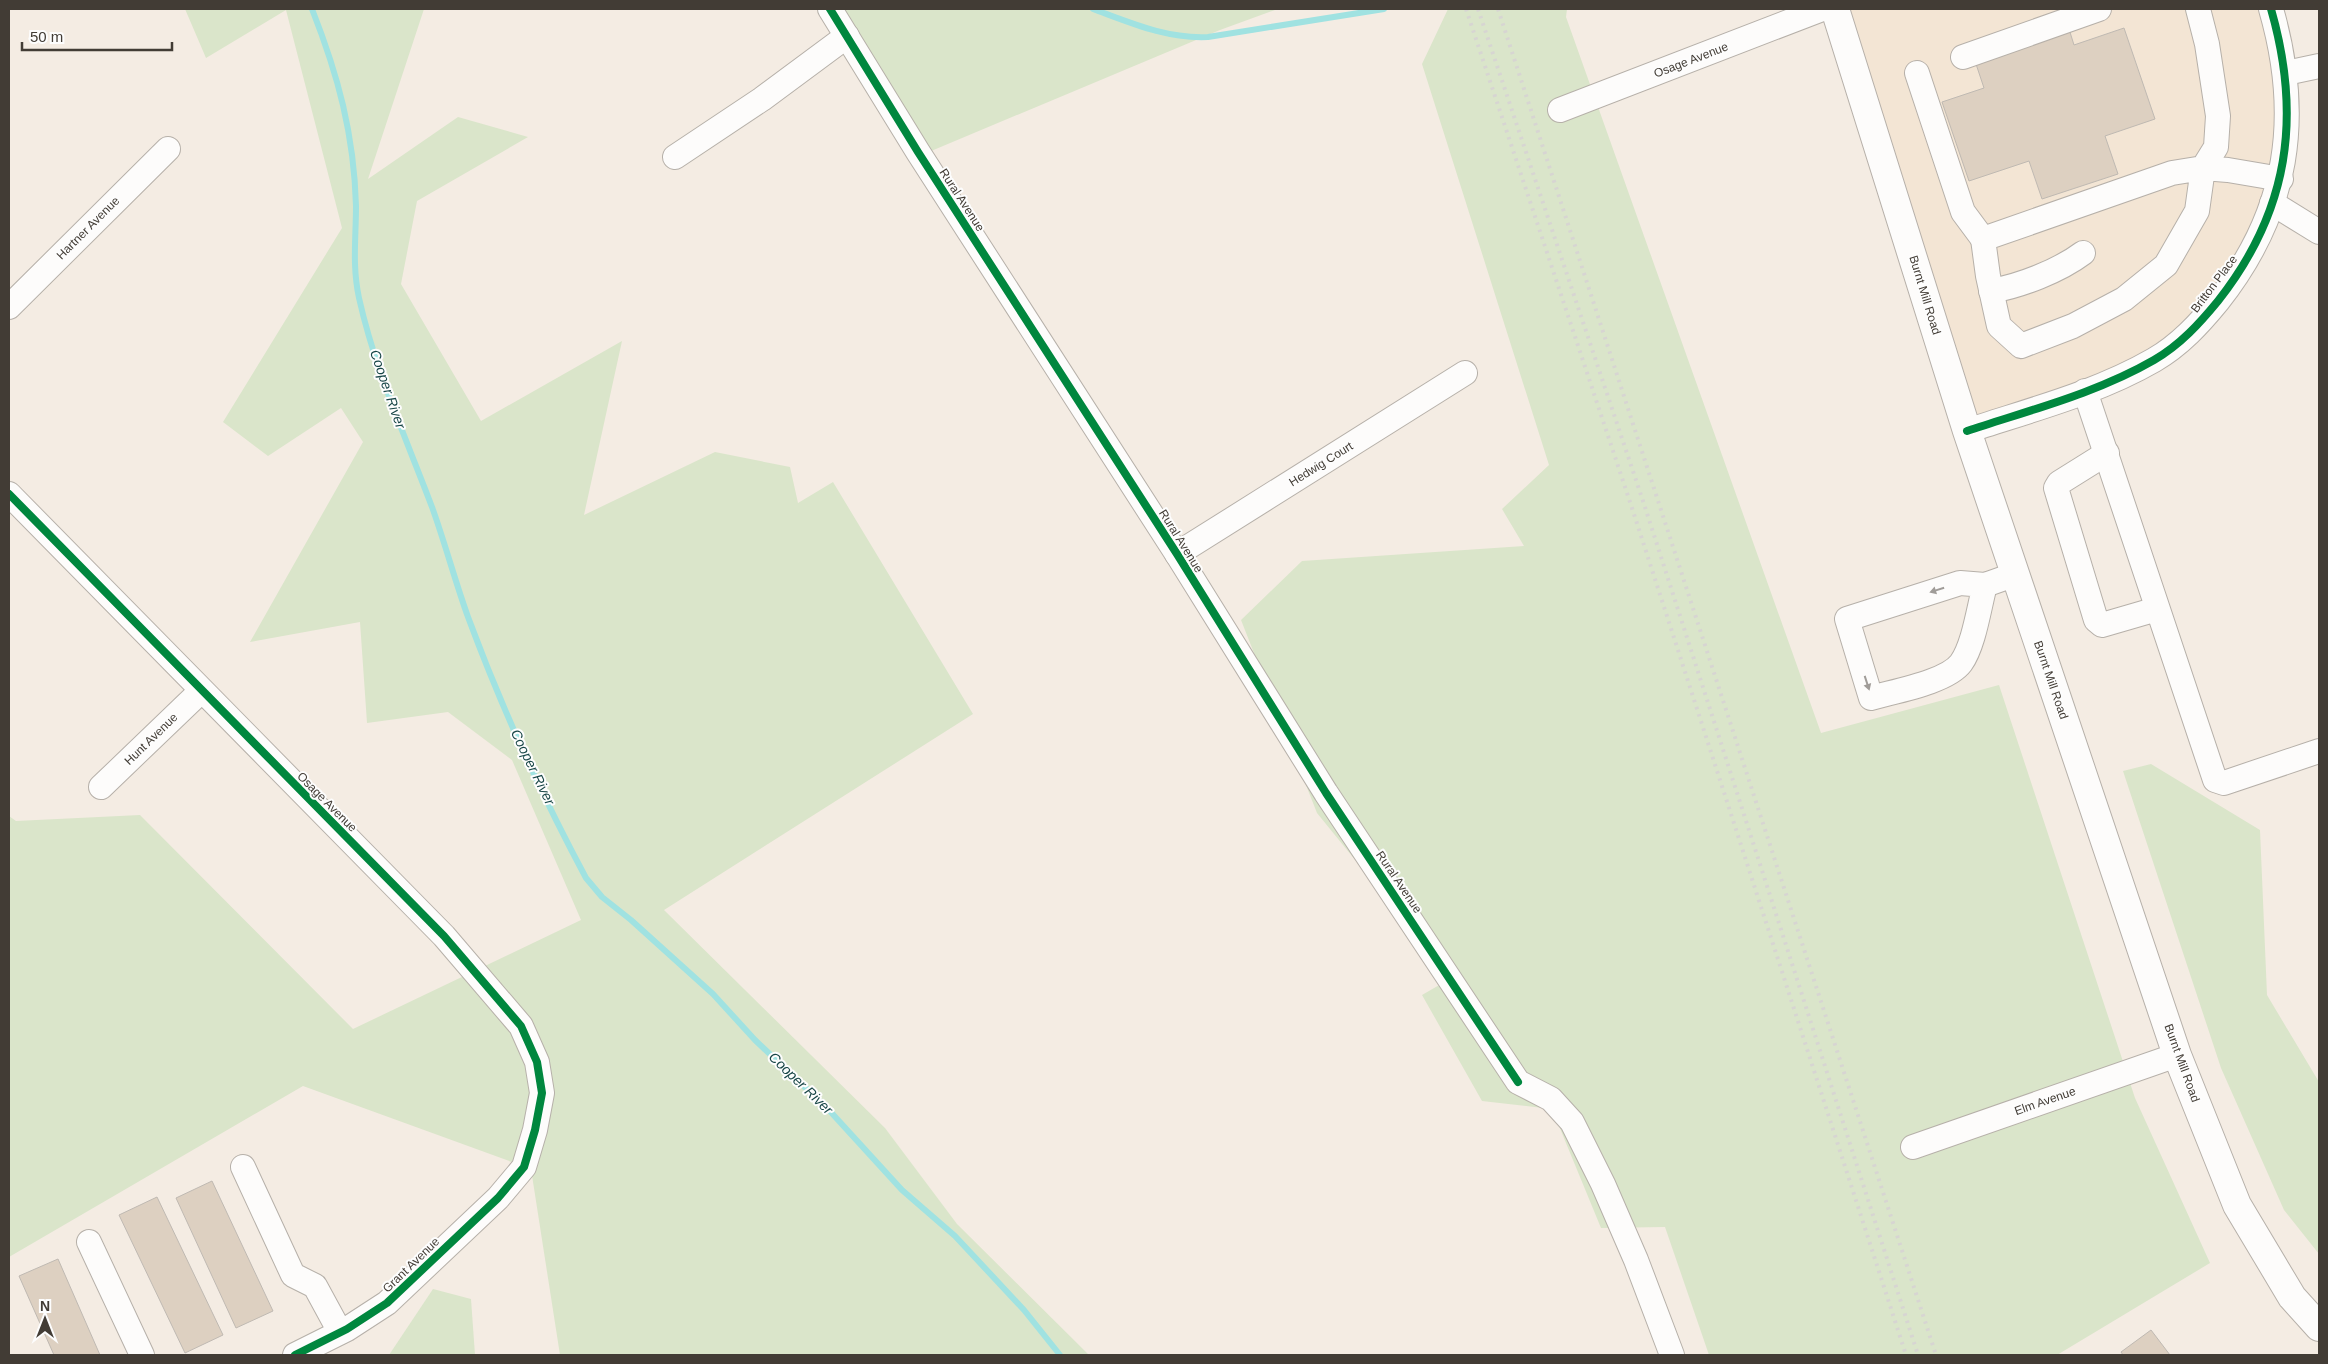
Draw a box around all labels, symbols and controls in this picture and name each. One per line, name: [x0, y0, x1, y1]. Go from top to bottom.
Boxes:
scale bar: [22, 20, 172, 52]
text: 50 m: [30, 28, 63, 45]
street label: Osage Avenue: [1652, 39, 1730, 81]
street label: Rural Avenue: [937, 166, 988, 234]
street label: Hartner Avenue: [54, 193, 123, 262]
street label: Britton Place: [2188, 252, 2240, 315]
street label: Burnt Mill Road: [1906, 254, 1944, 336]
water label: Cooper River: [367, 347, 409, 432]
street label: Hedwig Court: [1286, 438, 1356, 489]
street label: Rural Avenue: [1156, 507, 1206, 575]
one-way arrow: [1930, 587, 1945, 595]
street label: Burnt Mill Road: [2031, 639, 2071, 721]
one-way arrow: [1863, 676, 1871, 691]
street label: Hunt Avenue: [121, 710, 181, 768]
water label: Cooper River: [508, 726, 559, 809]
street label: Osage Avenue: [294, 769, 360, 835]
street label: Rural Avenue: [1373, 848, 1425, 916]
street label: Burnt Mill Road: [2161, 1022, 2203, 1104]
water label: Cooper River: [766, 1049, 837, 1118]
street label: Elm Avenue: [2013, 1084, 2078, 1118]
street label: Grant Avenue: [380, 1234, 442, 1295]
north arrow: [20, 1294, 70, 1344]
text: N: [40, 1298, 50, 1314]

